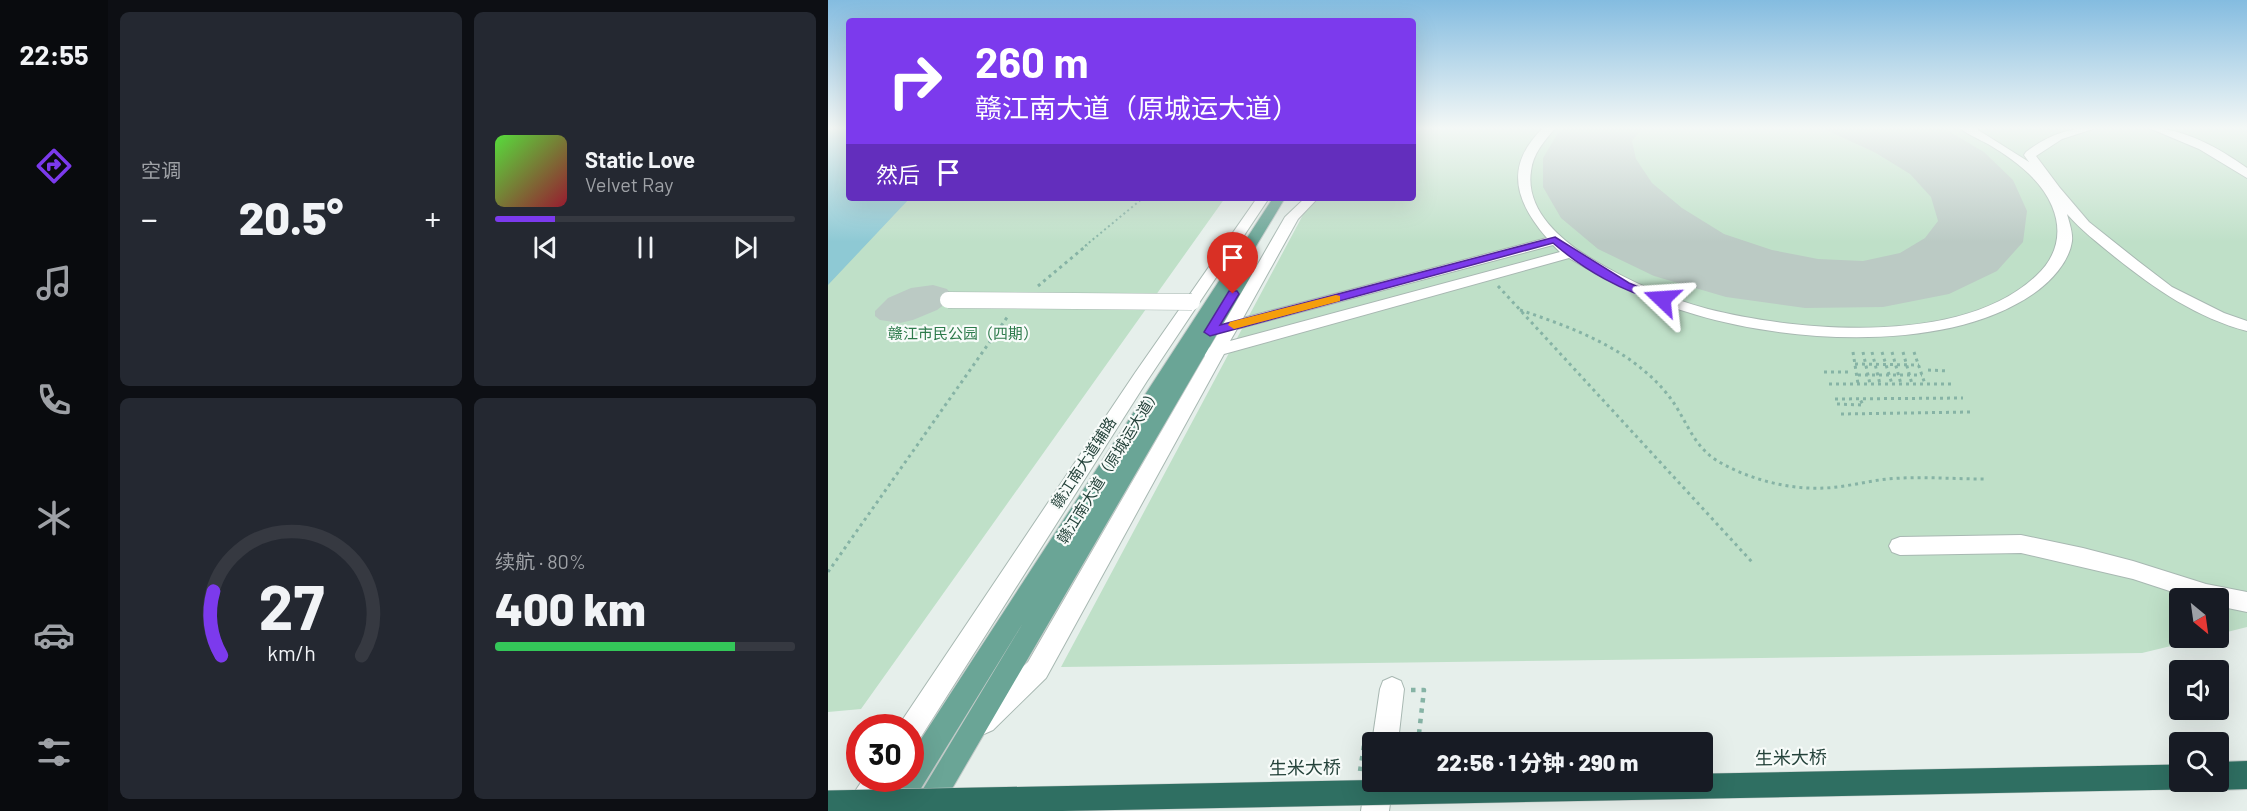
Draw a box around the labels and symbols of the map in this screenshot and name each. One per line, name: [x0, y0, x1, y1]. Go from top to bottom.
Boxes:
pin: [1207, 232, 1258, 294]
position arrow: [1630, 267, 1694, 331]
park label: 赣江市民公园（四期）: [888, 324, 1038, 342]
street label: 赣江南大道（原城运大道）: [1053, 384, 1163, 547]
street label: 赣江南大道辅路: [1047, 414, 1119, 511]
north arrow: [2169, 588, 2229, 648]
speed limit sign: 30: [846, 714, 924, 792]
street label: 生米大桥: [1755, 745, 1827, 769]
street label: 生米大桥: [1269, 755, 1341, 779]

